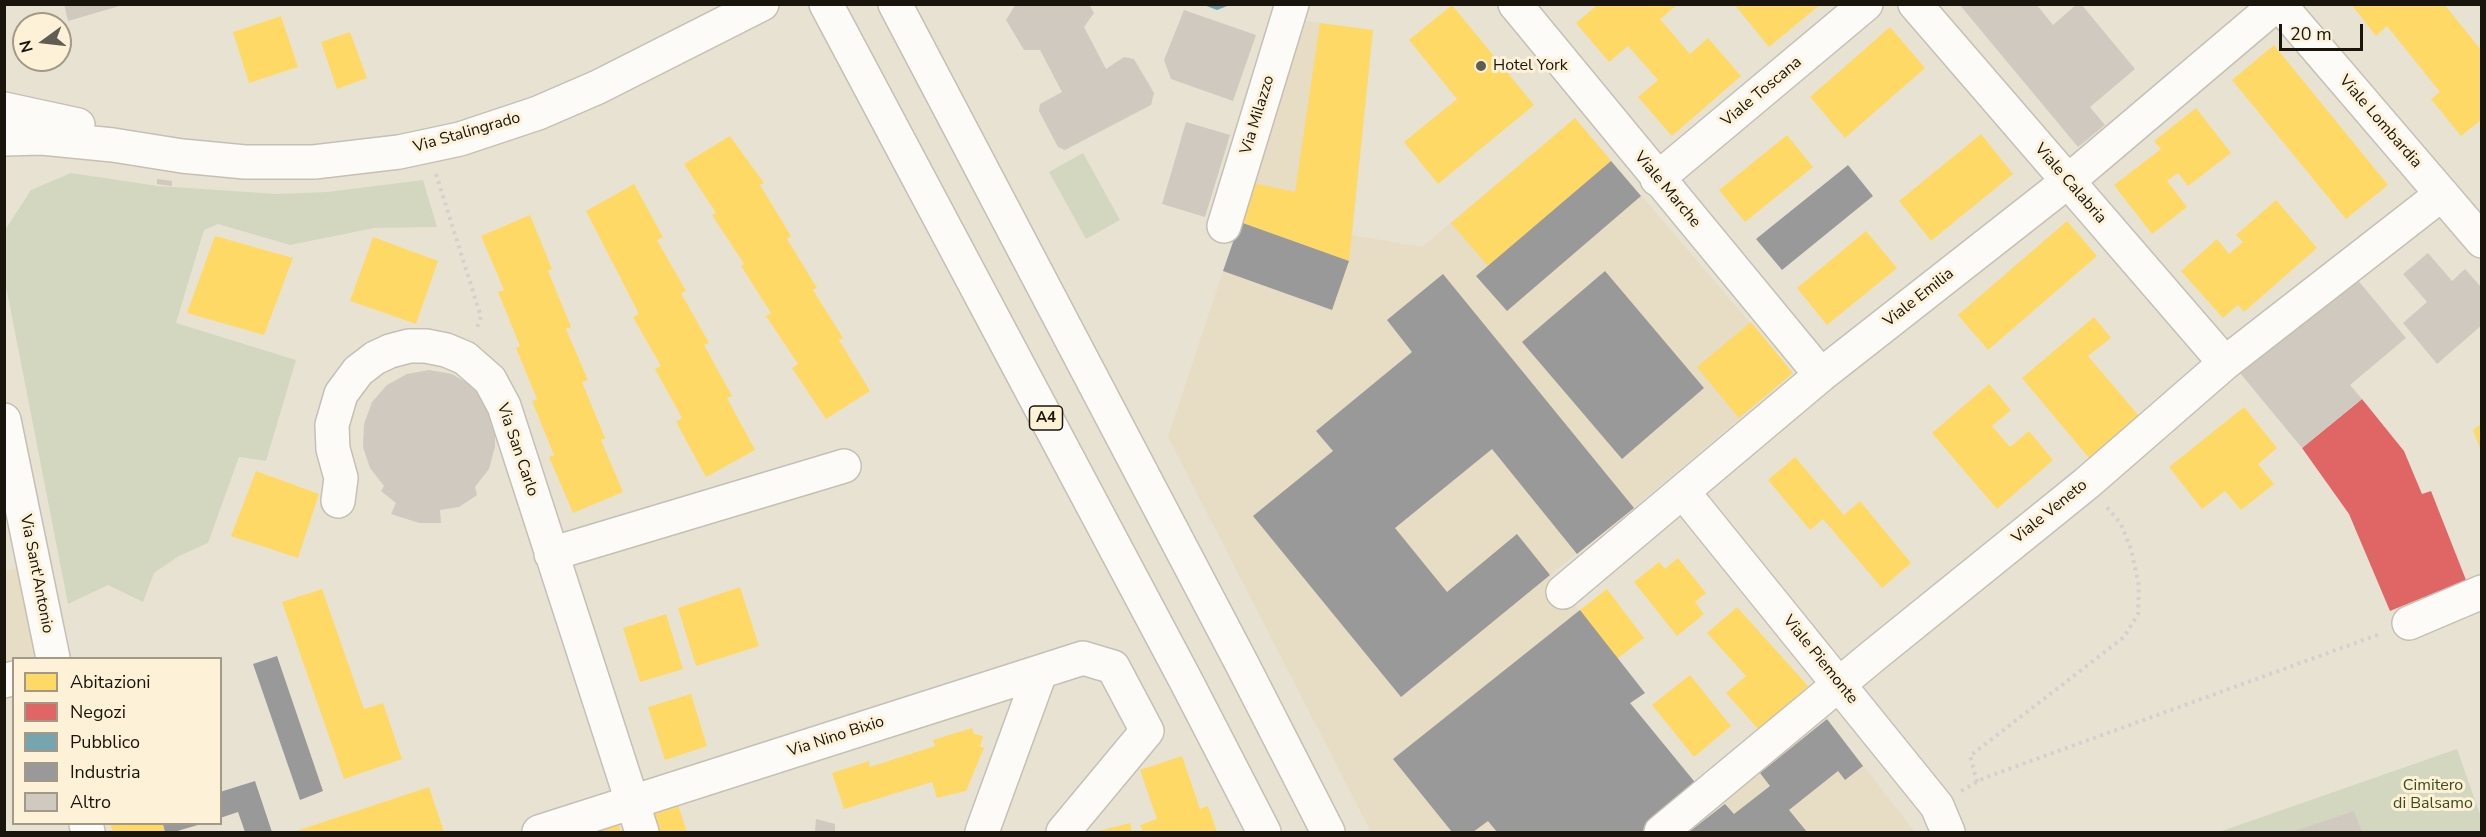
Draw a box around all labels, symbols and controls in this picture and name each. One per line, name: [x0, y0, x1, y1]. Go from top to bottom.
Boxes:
north arrow: [12, 12, 72, 72]
scale bar: [2282, 12, 2366, 50]
text: 20 m: [2290, 22, 2332, 46]
text: N: [14, 38, 39, 55]
street label: Viale Toscana: [1718, 53, 1806, 131]
place label: Hotel York: [1493, 56, 1568, 76]
marker: Hotel York: [1474, 59, 1488, 73]
street label: Viale Lombardia: [2334, 72, 2426, 172]
street label: Via Milazzo: [1237, 73, 1279, 157]
street label: Via Stalingrado: [411, 109, 523, 157]
street label: Viale Calabria: [2030, 140, 2110, 228]
street label: Viale Marche: [1630, 148, 1704, 232]
street label: Viale Emilia: [1880, 265, 1958, 331]
street label: Via San Carlo: [492, 401, 542, 499]
road number: A4: [1030, 406, 1062, 430]
street label: Viale Veneto: [2009, 476, 2091, 548]
street label: Via Sant'Antonio: [15, 513, 57, 635]
street label: Viale Piemonte: [1778, 612, 1862, 708]
legend: [12, 657, 222, 825]
text: Abitazioni: [70, 670, 151, 694]
text: Negozi: [70, 700, 126, 724]
street label: Via Nino Bixio: [785, 712, 887, 762]
text: Pubblico: [70, 730, 140, 754]
text: Industria: [70, 760, 140, 784]
park label: Cimitero di Balsamo: [2393, 776, 2473, 814]
text: Altro: [70, 790, 111, 814]

